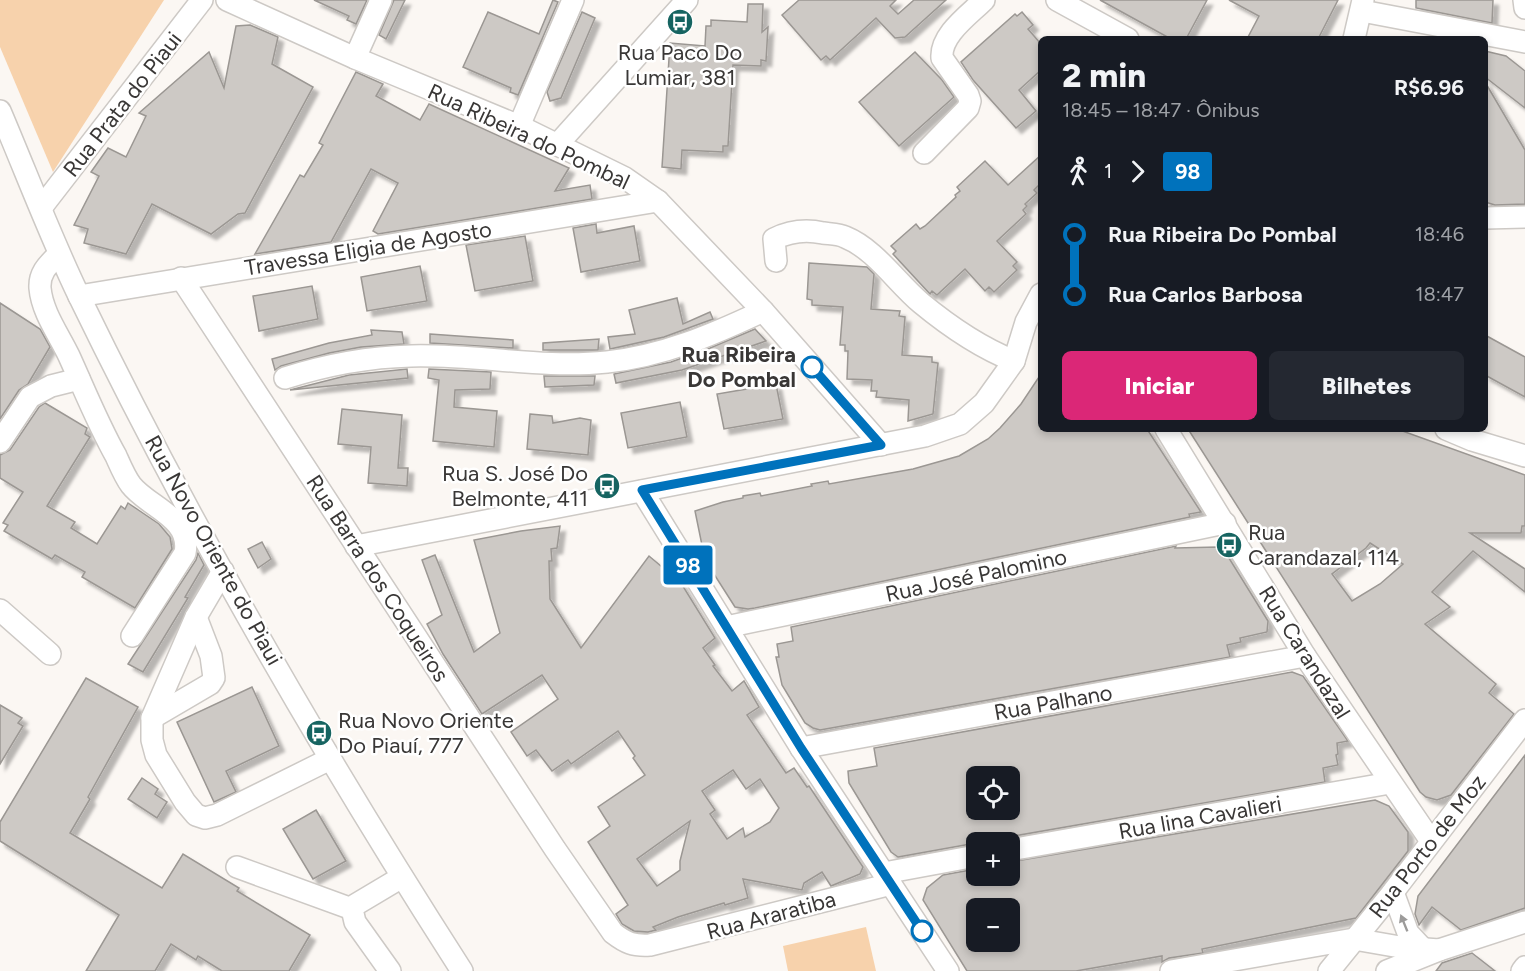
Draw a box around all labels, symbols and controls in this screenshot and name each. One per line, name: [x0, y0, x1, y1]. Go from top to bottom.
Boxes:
bus stop icon: Rua Paco Do Lumiar, 381: [665, 7, 695, 37]
street label: Rua Prata do Piaui: [57, 26, 187, 182]
place label: Rua Paco Do Lumiar, 381: [618, 39, 742, 91]
text: 2 min: [1062, 56, 1146, 95]
text: R$6.96: [1394, 74, 1464, 101]
street label: Rua Ribeira do Pombal: [424, 78, 634, 195]
text: 18:45 – 18:47 · Ônibus: [1062, 98, 1260, 122]
icon: walk: [1062, 155, 1095, 188]
icon: forward: [1121, 155, 1154, 188]
text: 1: [1104, 159, 1112, 183]
text: 98: [1175, 159, 1200, 184]
street label: Travessa Eligia de Agosto: [243, 216, 493, 281]
text: Rua Ribeira Do Pombal: [1108, 221, 1337, 248]
text: 18:46: [1415, 222, 1464, 246]
text: Rua Carlos Barbosa: [1108, 281, 1303, 308]
text: 18:47: [1415, 282, 1464, 306]
place label: Rua Ribeira Do Pombal: [681, 341, 796, 393]
button: Iniciar: [1062, 351, 1257, 420]
button: Bilhetes: [1269, 351, 1464, 420]
marker: Rua Ribeira Do Pombal: [801, 356, 823, 378]
street label: Rua Novo Oriente do Piaui: [139, 431, 288, 670]
place label: Rua S. José Do Belmonte, 411: [442, 460, 588, 512]
street label: Rua Barra dos Coqueiros: [301, 470, 455, 687]
bus stop icon: Rua S. José Do Belmonte, 411: [592, 471, 622, 501]
place label: Rua Carandazal, 114: [1248, 519, 1399, 571]
bus stop icon: Rua Carandazal, 114: [1214, 530, 1244, 560]
street label: Rua José Palomino: [883, 543, 1069, 608]
line badge: 98: [661, 546, 715, 584]
text: 98: [675, 553, 701, 578]
street label: Rua Carandazal: [1253, 581, 1356, 724]
street label: Rua Palhano: [992, 679, 1114, 726]
place label: Rua Novo Oriente Do Piauí, 777: [338, 707, 514, 759]
bus stop icon: Rua Novo Oriente Do Piauí, 777: [304, 718, 334, 748]
map controls: [966, 766, 1020, 952]
button: locate: [966, 766, 1020, 820]
street label: Rua Porto de Moz: [1363, 769, 1492, 923]
street label: Rua lina Cavalieri: [1116, 790, 1284, 845]
button: +: [966, 832, 1020, 886]
street label: Rua Araratiba: [704, 885, 839, 946]
button: −: [966, 898, 1020, 952]
one-way arrow: [1399, 914, 1408, 932]
unlabelled marker: [911, 920, 933, 942]

